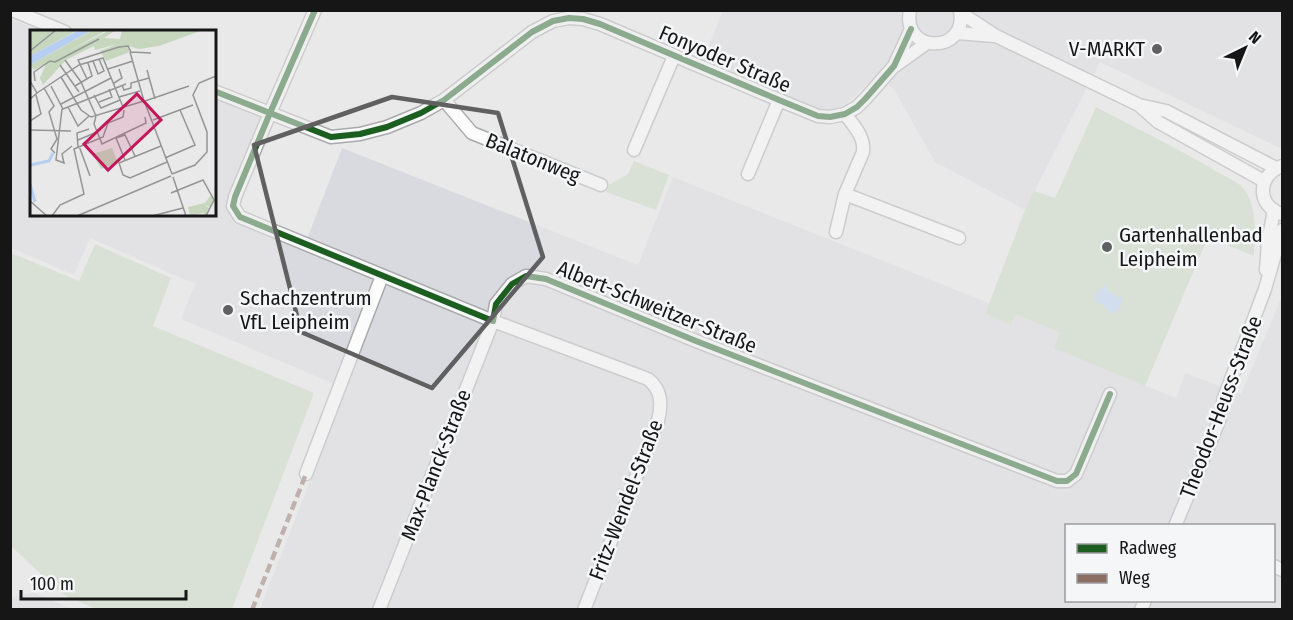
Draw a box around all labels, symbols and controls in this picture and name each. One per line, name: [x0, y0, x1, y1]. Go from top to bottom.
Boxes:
north arrow: [1215, 18, 1275, 78]
street label: Fonyoder Straße: [655, 20, 795, 98]
text: N: [1245, 27, 1265, 48]
inset map: [30, 30, 216, 216]
place label: V-MARKT: [1069, 36, 1145, 62]
marker: V-MARKT: [1150, 42, 1164, 56]
street label: Balatonweg: [482, 127, 584, 189]
place label: Gartenhallenbad Leipheim: [1119, 222, 1263, 272]
marker: Gartenhallenbad Leipheim: [1100, 240, 1114, 254]
street label: Albert-Schweitzer-Straße: [553, 255, 761, 359]
place label: Schachzentrum VfL Leipheim: [240, 285, 372, 335]
marker: Schachzentrum VfL Leipheim: [221, 303, 235, 317]
street label: Theodor-Heuss-Straße: [1174, 312, 1268, 502]
street label: Max-Planck-Straße: [395, 386, 477, 544]
street label: Fritz-Wendel-Straße: [583, 416, 669, 584]
legend: [1065, 524, 1275, 602]
text: Radweg: [1119, 537, 1177, 559]
scale bar: [21, 563, 186, 601]
text: Weg: [1119, 567, 1150, 589]
text: 100 m: [30, 573, 74, 595]

